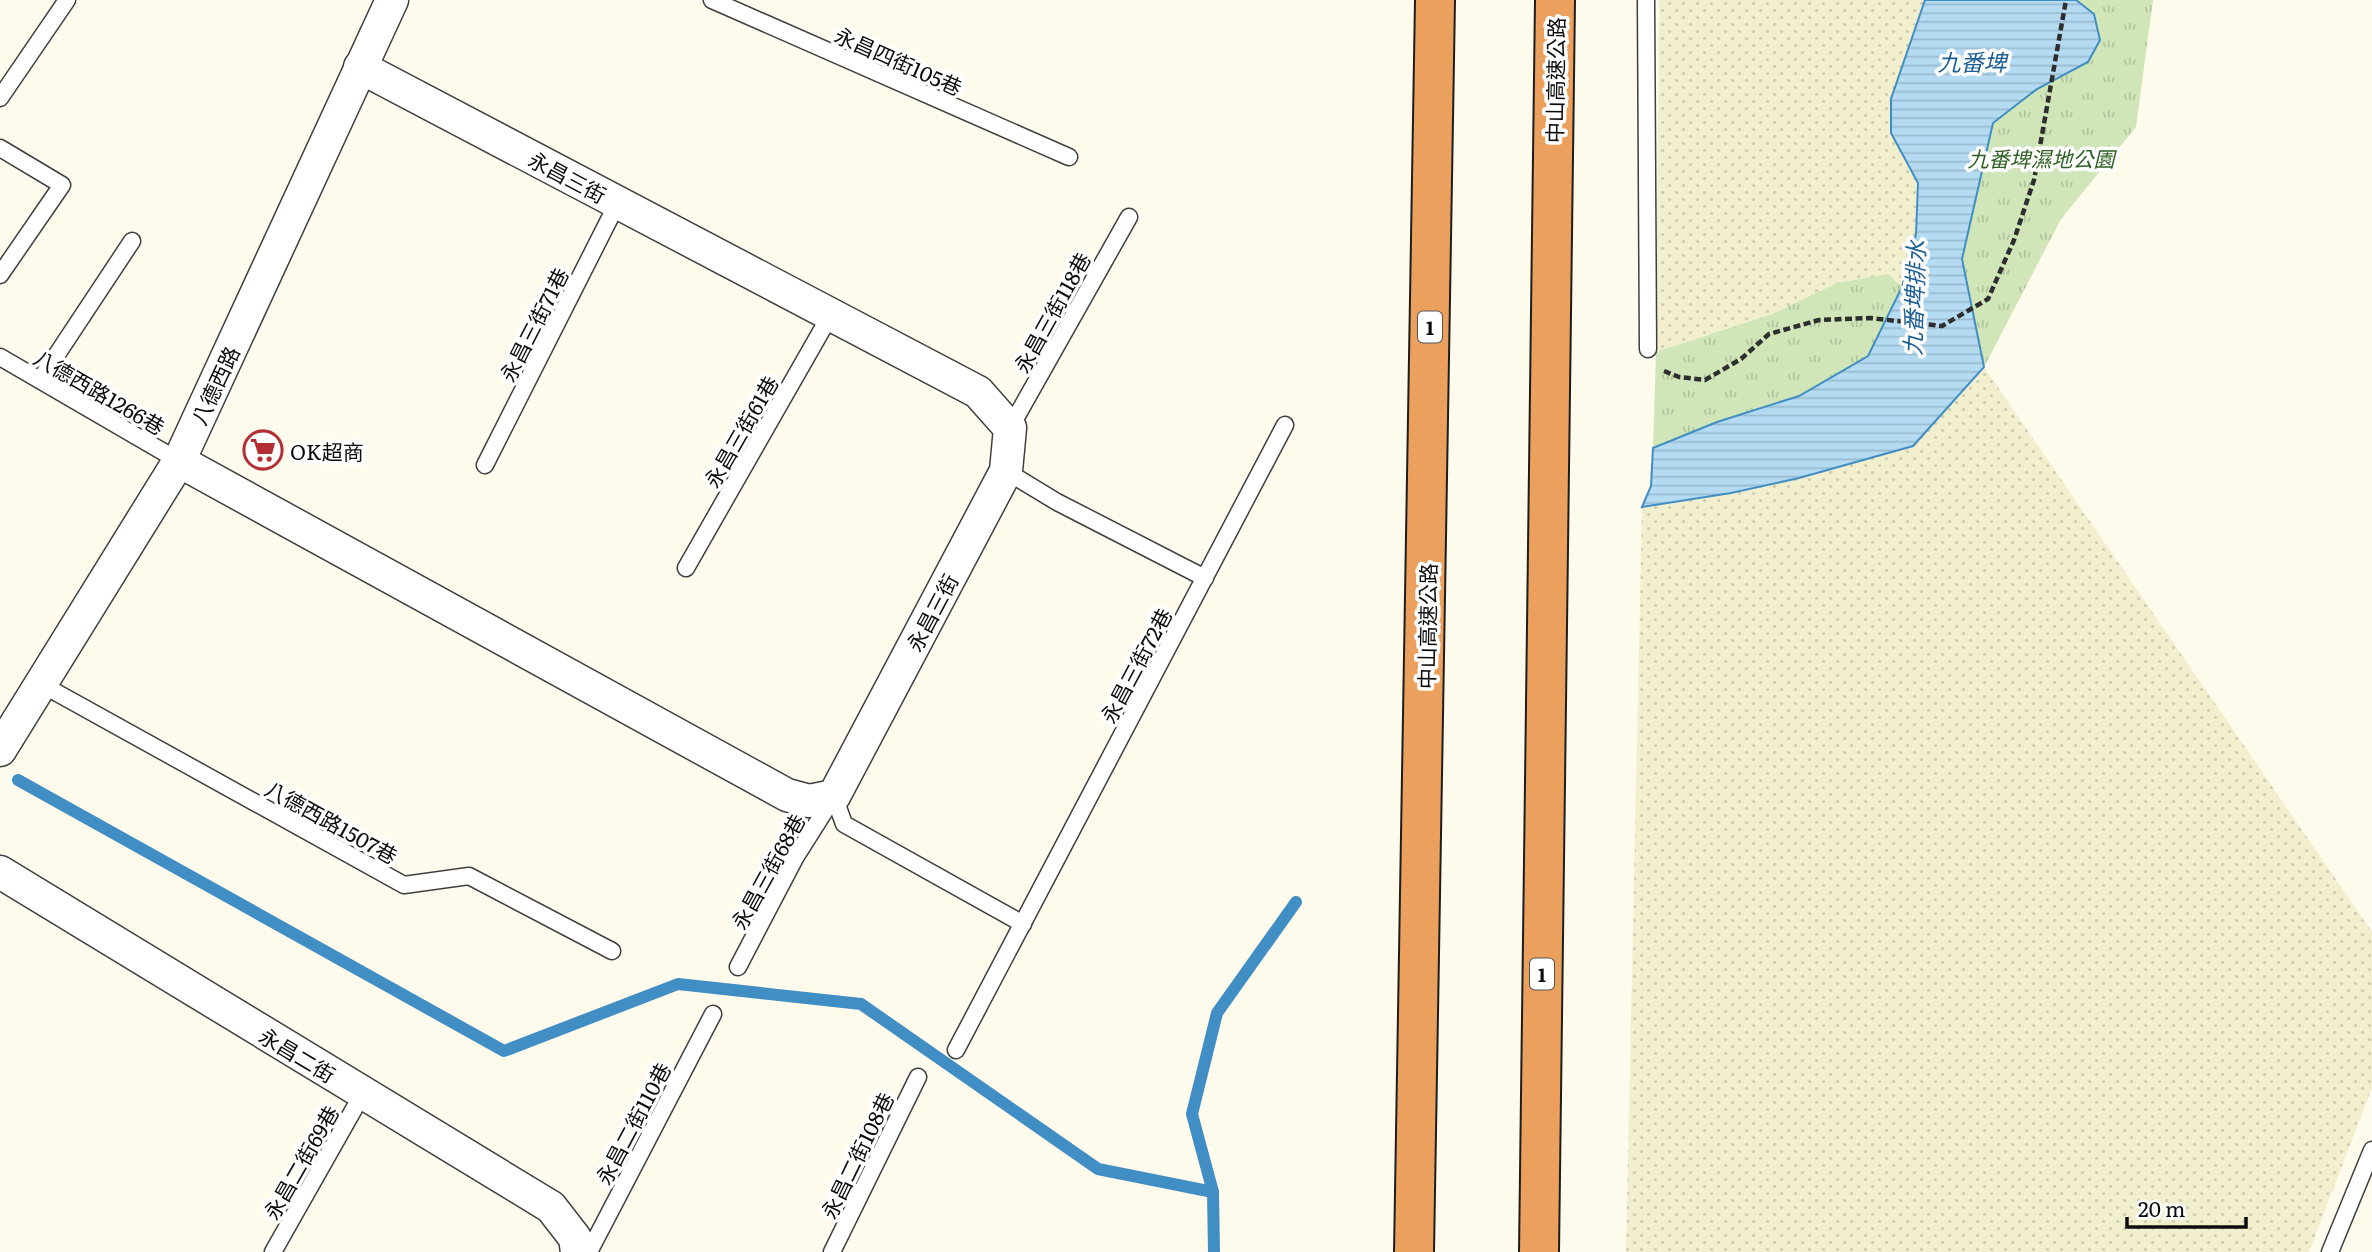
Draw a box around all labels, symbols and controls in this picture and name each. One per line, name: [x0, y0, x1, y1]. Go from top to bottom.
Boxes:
street label: 中山高速公路: [1537, 17, 1571, 143]
street label: 永昌四街105巷: [830, 18, 968, 102]
water label: 九番埤: [1938, 44, 2010, 78]
park label: 九番埤濕地公園: [1968, 142, 2117, 173]
street label: 永昌三街: [524, 143, 612, 209]
water label: 九番埤排水: [1894, 239, 1932, 356]
street label: 永昌三街118巷: [1005, 246, 1097, 378]
street label: 永昌三街71巷: [491, 262, 575, 386]
road number: 1: [1418, 312, 1442, 342]
street label: 八德西路: [182, 340, 246, 430]
street label: 八德西路1266巷: [29, 341, 171, 441]
street label: 永昌三街61巷: [695, 369, 785, 493]
supermarket icon: OK超商: [242, 429, 284, 471]
place label: OK超商: [290, 435, 364, 466]
street label: 中山高速公路: [1409, 563, 1443, 689]
street label: 永昌三街: [898, 568, 964, 656]
street label: 永昌三街72巷: [1092, 602, 1178, 728]
street label: 八德西路1507巷: [260, 772, 404, 870]
street label: 永昌三街68巷: [722, 808, 812, 934]
road number: 1: [1530, 958, 1554, 990]
street label: 永昌二街: [254, 1019, 342, 1089]
street label: 永昌二街110巷: [587, 1056, 677, 1190]
street label: 永昌二街108巷: [812, 1087, 900, 1223]
street label: 永昌二街69巷: [255, 1099, 345, 1225]
scale bar: [2127, 1186, 2246, 1230]
text: 20 m: [2138, 1192, 2185, 1223]

